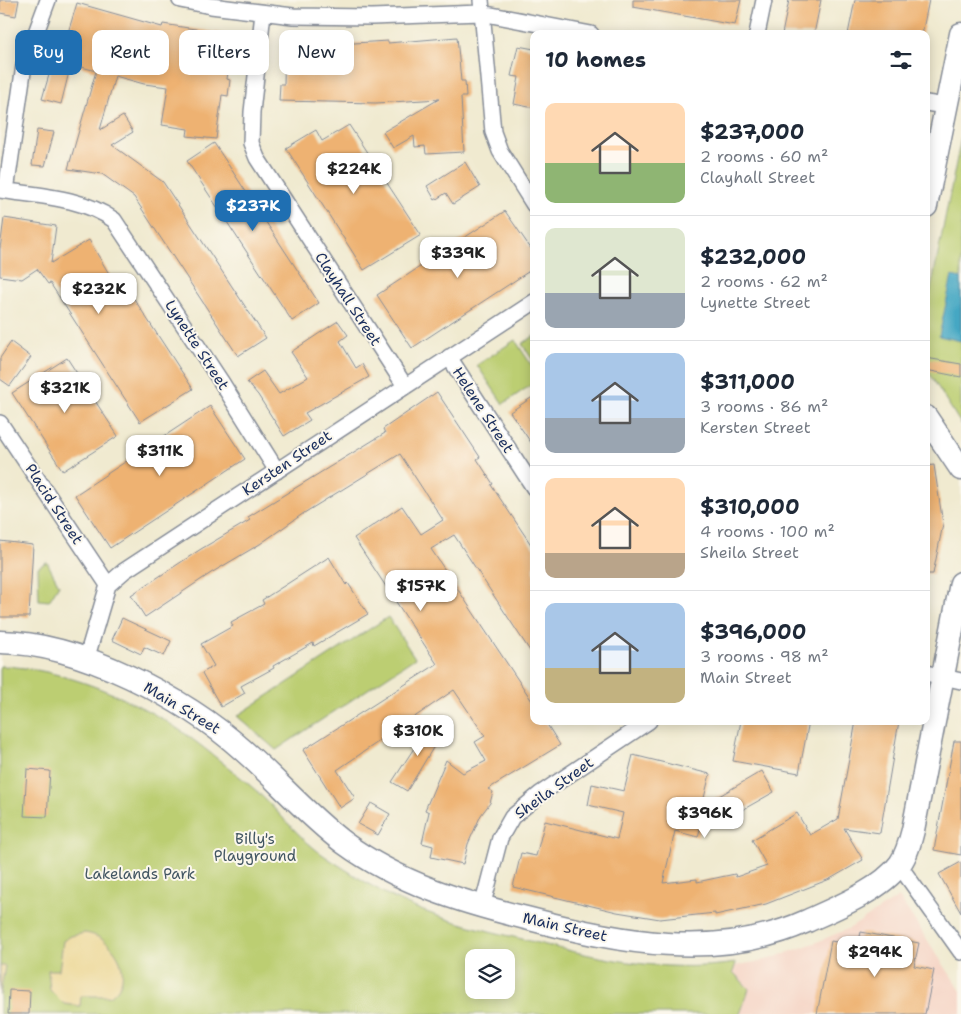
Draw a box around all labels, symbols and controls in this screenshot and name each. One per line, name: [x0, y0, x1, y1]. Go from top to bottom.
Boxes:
chip: Buy: [15, 30, 82, 75]
chip: Rent: [92, 30, 169, 75]
chip: Filters: [179, 30, 269, 75]
chip: New: [279, 30, 354, 75]
text: 10 homes: [545, 46, 646, 74]
icon: filters: [887, 46, 915, 74]
text: $237,000: [700, 118, 804, 146]
icon: home: [585, 123, 645, 183]
text: 2 rooms · 60 m²: [700, 146, 828, 167]
pin: $224K: [319, 152, 389, 195]
text: $224K: [327, 158, 381, 179]
text: Clayhall Street: [700, 167, 815, 188]
pin: $237K: [218, 190, 288, 232]
text: $237K: [226, 195, 280, 216]
pin: $339K: [423, 236, 493, 279]
text: $339K: [431, 242, 485, 263]
text: $232,000: [700, 243, 806, 271]
street label: Clayhall Street: [310, 248, 386, 350]
icon: home: [585, 248, 645, 308]
text: 2 rooms · 62 m²: [700, 271, 828, 292]
pin: $232K: [64, 272, 134, 315]
text: $232K: [72, 278, 126, 299]
text: Lynette Street: [700, 292, 811, 313]
street label: Lynette Street: [160, 296, 234, 394]
street label: Helene Street: [448, 363, 518, 457]
text: $311,000: [700, 368, 795, 396]
pin: $321K: [30, 372, 100, 414]
icon: home: [585, 373, 645, 433]
text: $321K: [40, 377, 90, 398]
text: 3 rooms · 86 m²: [700, 396, 828, 417]
text: Kersten Street: [700, 417, 811, 438]
street label: Kersten Street: [238, 426, 336, 500]
pin: $311K: [125, 434, 195, 477]
text: $311K: [137, 440, 183, 461]
street label: Placid Street: [20, 460, 88, 548]
text: $310,000: [700, 493, 800, 521]
icon: home: [585, 498, 645, 558]
text: 4 rooms · 100 m²: [700, 521, 835, 542]
text: Sheila Street: [700, 542, 799, 563]
pin: $157K: [386, 570, 456, 612]
text: $157K: [396, 575, 446, 596]
text: $396,000: [700, 618, 806, 646]
icon: home: [585, 623, 645, 683]
text: 3 rooms · 98 m²: [700, 646, 829, 667]
text: Main Street: [700, 667, 792, 688]
street label: Main Street: [140, 677, 224, 739]
pin: $310K: [383, 714, 453, 757]
text: $310K: [393, 720, 443, 741]
street label: Sheila Street: [511, 753, 597, 823]
pin: $396K: [670, 796, 740, 839]
text: $396K: [678, 802, 732, 823]
park label: Billy's Playground: [214, 829, 297, 866]
park label: Lakelands Park: [85, 864, 195, 884]
street label: Main Street: [521, 908, 609, 946]
pin: $294K: [840, 936, 910, 978]
text: $294K: [848, 941, 902, 962]
map controls: [465, 949, 515, 999]
button: layers: [465, 949, 515, 999]

